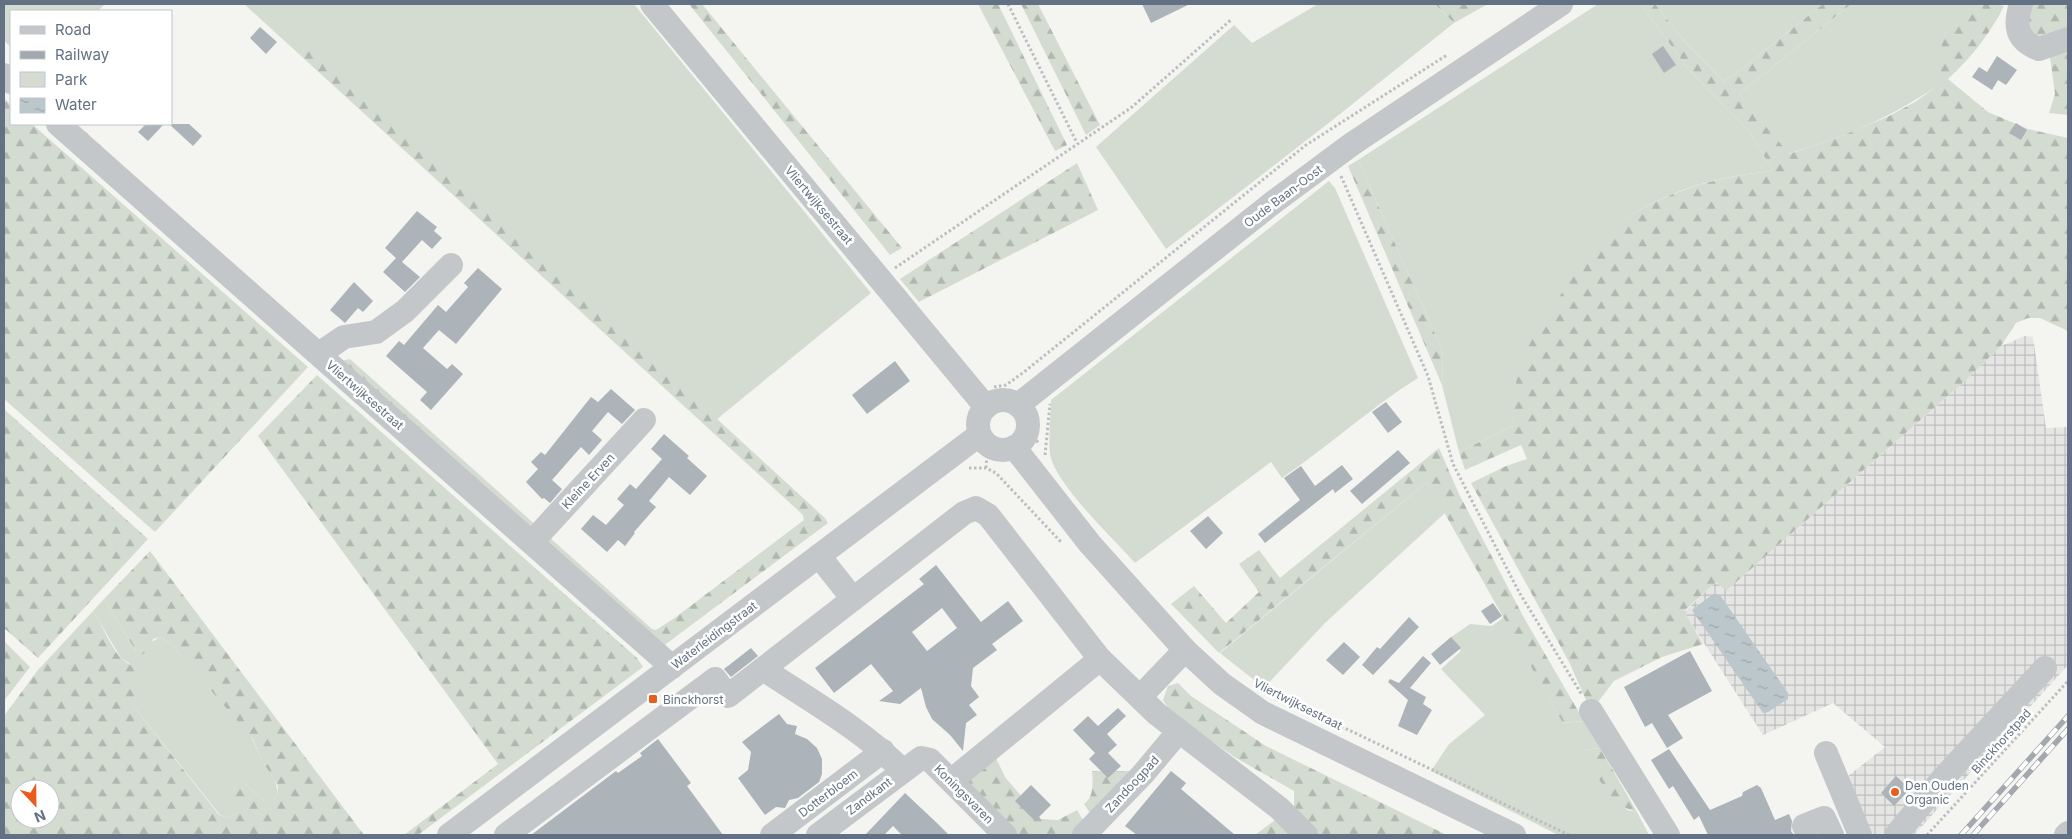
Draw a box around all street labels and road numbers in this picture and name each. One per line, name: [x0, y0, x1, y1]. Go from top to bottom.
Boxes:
street label: Oude Baan-Oost: [1241, 162, 1325, 230]
street label: Vliertwijksestraat: [782, 163, 856, 247]
street label: Vliertwijksestraat: [323, 357, 407, 433]
street label: Kleine Erven: [558, 450, 618, 512]
street label: Waterleidingstraat: [668, 598, 760, 672]
street label: Vliertwijksestraat: [1251, 675, 1345, 733]
street label: Binckhorstpad: [1968, 706, 2034, 776]
street label: Zandoogpad: [1102, 753, 1162, 815]
street label: Koningsvaren: [931, 761, 997, 827]
street label: Dotterbloem: [796, 766, 860, 820]
street label: Zandkant: [843, 774, 895, 818]

